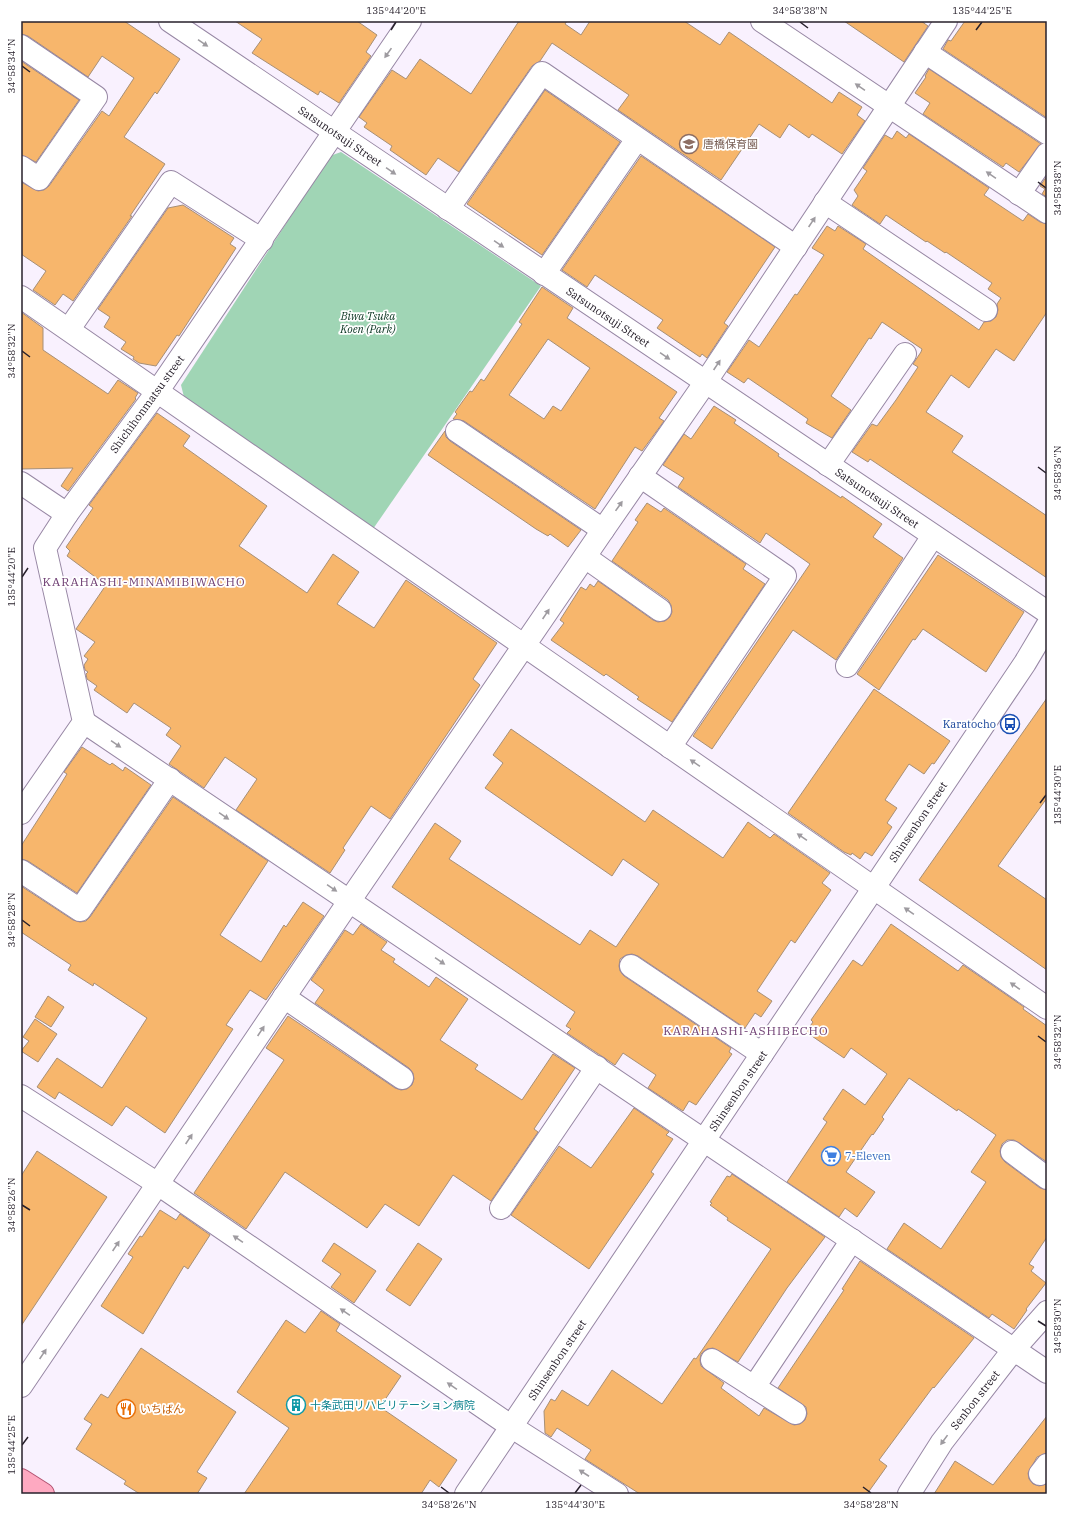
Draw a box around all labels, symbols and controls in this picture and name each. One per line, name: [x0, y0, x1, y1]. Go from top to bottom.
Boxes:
text: 135°44'20"E: [366, 4, 426, 17]
text: 34°58'38"N: [773, 4, 828, 17]
text: 135°44'25"E: [952, 4, 1012, 17]
text: 34°58'34"N: [5, 38, 18, 94]
one-way arrow: [197, 39, 208, 47]
one-way arrow: [384, 48, 392, 58]
one-way arrow: [855, 83, 865, 91]
street label: Satsunotsuji Street: [295, 103, 385, 169]
school or university icon: 唐橋保育園: [678, 133, 700, 155]
place label: 唐橋保育園: [703, 137, 758, 151]
text: 34°58'38"N: [1051, 160, 1064, 216]
one-way arrow: [386, 167, 397, 175]
one-way arrow: [986, 171, 996, 179]
one-way arrow: [808, 216, 816, 227]
one-way arrow: [494, 240, 504, 248]
street label: Satsunotsuji Street: [563, 284, 653, 350]
park label: Biwa Tsuka Koen (Park): [339, 309, 396, 336]
text: 34°58'32"N: [5, 323, 18, 379]
street label: Shichihonmatsu street: [107, 352, 187, 456]
one-way arrow: [660, 352, 670, 360]
one-way arrow: [713, 360, 721, 370]
text: 34°58'36"N: [1051, 445, 1064, 501]
street label: Satsunotsuji Street: [832, 465, 922, 531]
one-way arrow: [615, 501, 623, 511]
text: 135°44'20"E: [5, 547, 18, 607]
district label: KARAHASHI-MINAMIBIWACHO: [42, 574, 246, 589]
one-way arrow: [542, 608, 550, 619]
bus stop icon: Karatocho: [999, 713, 1021, 735]
place label: Karatocho: [943, 717, 996, 731]
one-way arrow: [111, 740, 121, 748]
one-way arrow: [689, 759, 700, 767]
text: 135°44'30"E: [1051, 765, 1064, 825]
street label: Shinsenbon street: [886, 779, 950, 865]
one-way arrow: [219, 812, 229, 820]
one-way arrow: [797, 833, 807, 841]
one-way arrow: [327, 884, 338, 892]
text: 34°58'28"N: [5, 892, 18, 948]
one-way arrow: [903, 907, 914, 915]
one-way arrow: [435, 957, 445, 965]
one-way arrow: [1010, 982, 1020, 990]
text: 34°58'32"N: [1051, 1014, 1064, 1070]
district label: KARAHASHI-ASHIBECHO: [663, 1023, 829, 1038]
one-way arrow: [257, 1026, 265, 1036]
street label: Shinsenbon street: [706, 1048, 770, 1134]
one-way arrow: [185, 1133, 193, 1144]
supermarket icon: 7-Eleven: [820, 1145, 842, 1167]
place label: 7-Eleven: [845, 1149, 891, 1163]
text: 34°58'26"N: [5, 1177, 18, 1233]
one-way arrow: [232, 1235, 243, 1243]
one-way arrow: [112, 1241, 120, 1251]
text: 34°58'30"N: [1051, 1298, 1064, 1354]
one-way arrow: [340, 1308, 350, 1316]
street label: Shinsenbon street: [525, 1317, 589, 1403]
one-way arrow: [39, 1349, 47, 1359]
street label: Senbon street: [947, 1367, 1003, 1433]
one-way arrow: [447, 1382, 457, 1390]
building icon: 十条武田リハビリテーション病院: [285, 1394, 307, 1416]
restaurant icon: いちばん: [115, 1398, 137, 1420]
place label: 十条武田リハビリテーション病院: [310, 1398, 475, 1412]
place label: いちばん: [140, 1402, 184, 1416]
text: 135°44'25"E: [5, 1415, 18, 1475]
one-way arrow: [940, 1435, 948, 1446]
one-way arrow: [579, 1469, 589, 1477]
text: 34°58'26"N: [422, 1498, 477, 1511]
text: 135°44'30"E: [545, 1498, 605, 1511]
text: 34°58'28"N: [844, 1498, 899, 1511]

